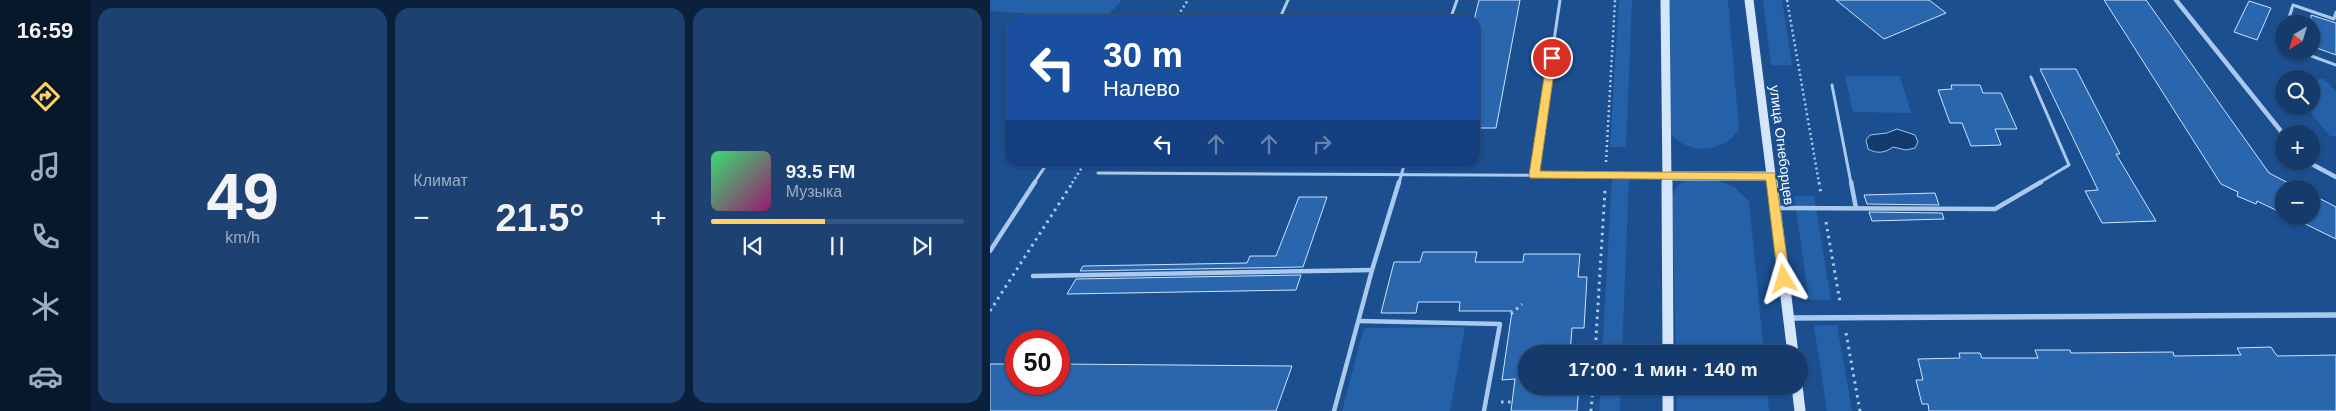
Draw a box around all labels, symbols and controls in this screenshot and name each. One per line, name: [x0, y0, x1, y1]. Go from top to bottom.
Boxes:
north arrow: [2275, 15, 2320, 60]
map controls: [2275, 15, 2320, 225]
text: 16:59: [17, 18, 73, 43]
icon: left: [1020, 35, 1085, 100]
text: 30 m: [1103, 35, 1183, 74]
pin: [1531, 37, 1573, 79]
icon: arrive: [1538, 44, 1566, 72]
button: search: [2275, 70, 2320, 115]
text: Налево: [1103, 76, 1180, 101]
icon: directions: [28, 79, 63, 114]
street label: улица Огнеборцев: [1767, 84, 1797, 206]
button: +: [2275, 125, 2320, 170]
icon: left: [1149, 130, 1177, 158]
icon: ahead: [1202, 130, 1230, 158]
icon: ahead: [1255, 130, 1283, 158]
icon: right: [1308, 130, 1336, 158]
icon: music: [28, 149, 63, 184]
text: 49: [207, 160, 279, 233]
text: 93.5 FM: [786, 161, 855, 182]
text: Климат: [413, 172, 468, 189]
button: −: [2275, 180, 2320, 225]
text: Музыка: [786, 183, 842, 200]
text: 21.5°: [495, 197, 585, 239]
text: −: [413, 202, 430, 233]
text: +: [650, 202, 667, 233]
icon: phone: [28, 219, 63, 254]
text: km/h: [225, 229, 260, 246]
icon: previous: [739, 232, 767, 260]
icon: pause: [823, 232, 851, 260]
icon: next: [908, 232, 936, 260]
position arrow: [1757, 252, 1809, 304]
icon: climate: [28, 289, 63, 324]
speed limit sign: 50: [1005, 330, 1070, 395]
icon: car: [28, 359, 63, 394]
text: 17:00 · 1 мин · 140 m: [1568, 359, 1758, 380]

